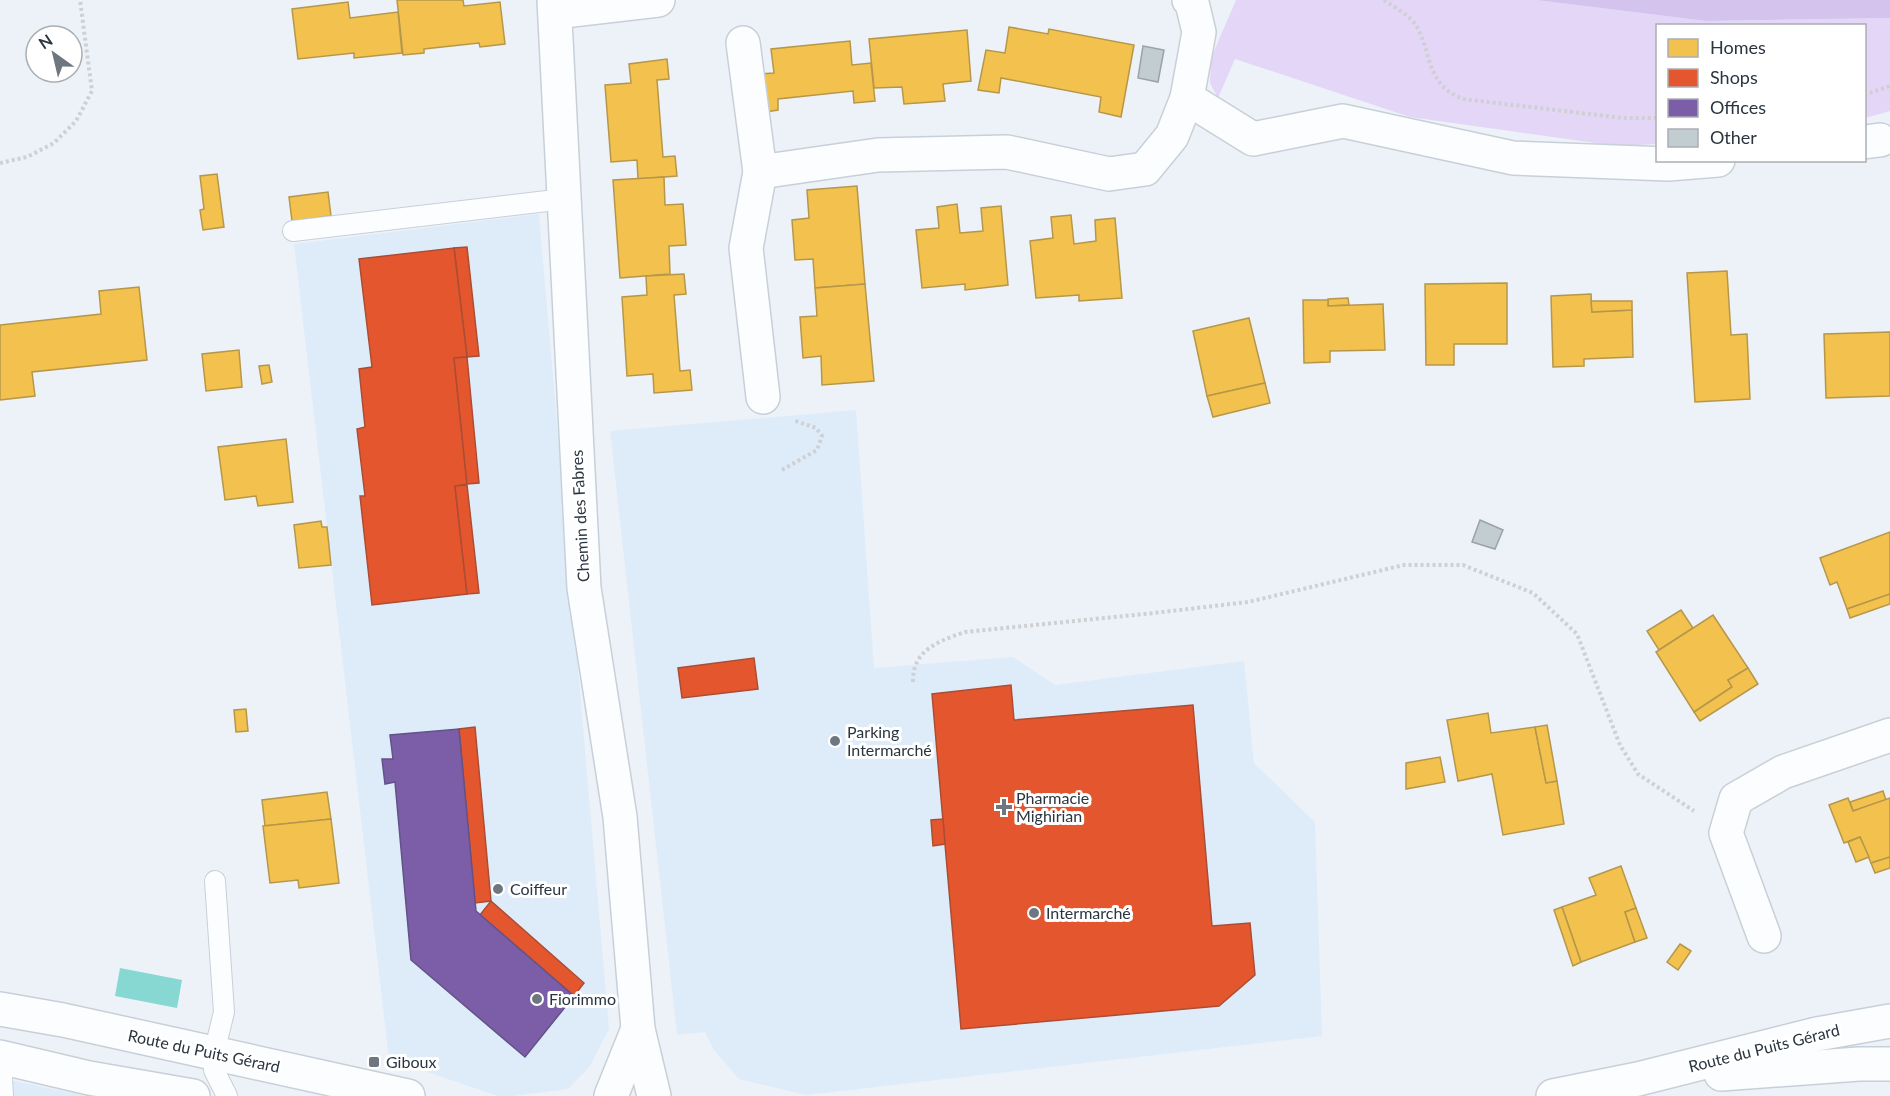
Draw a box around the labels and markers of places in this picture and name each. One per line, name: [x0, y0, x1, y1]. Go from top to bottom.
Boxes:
place label: Parking Intermarché: [847, 722, 932, 759]
marker: Parking Intermarché: [828, 734, 842, 748]
place label: Pharmacie Mighirian: [1016, 788, 1089, 825]
marker: Pharmacie Mighirian: [997, 800, 1011, 814]
place label: Coiffeur: [510, 879, 567, 898]
marker: Coiffeur: [491, 882, 505, 896]
place label: Intermarché: [1046, 903, 1131, 922]
marker: Intermarché: [1027, 906, 1041, 920]
place label: Fiorimmo: [549, 989, 616, 1008]
marker: Fiorimmo: [530, 992, 544, 1006]
place label: Giboux: [386, 1052, 436, 1071]
marker: Giboux: [367, 1055, 381, 1069]

